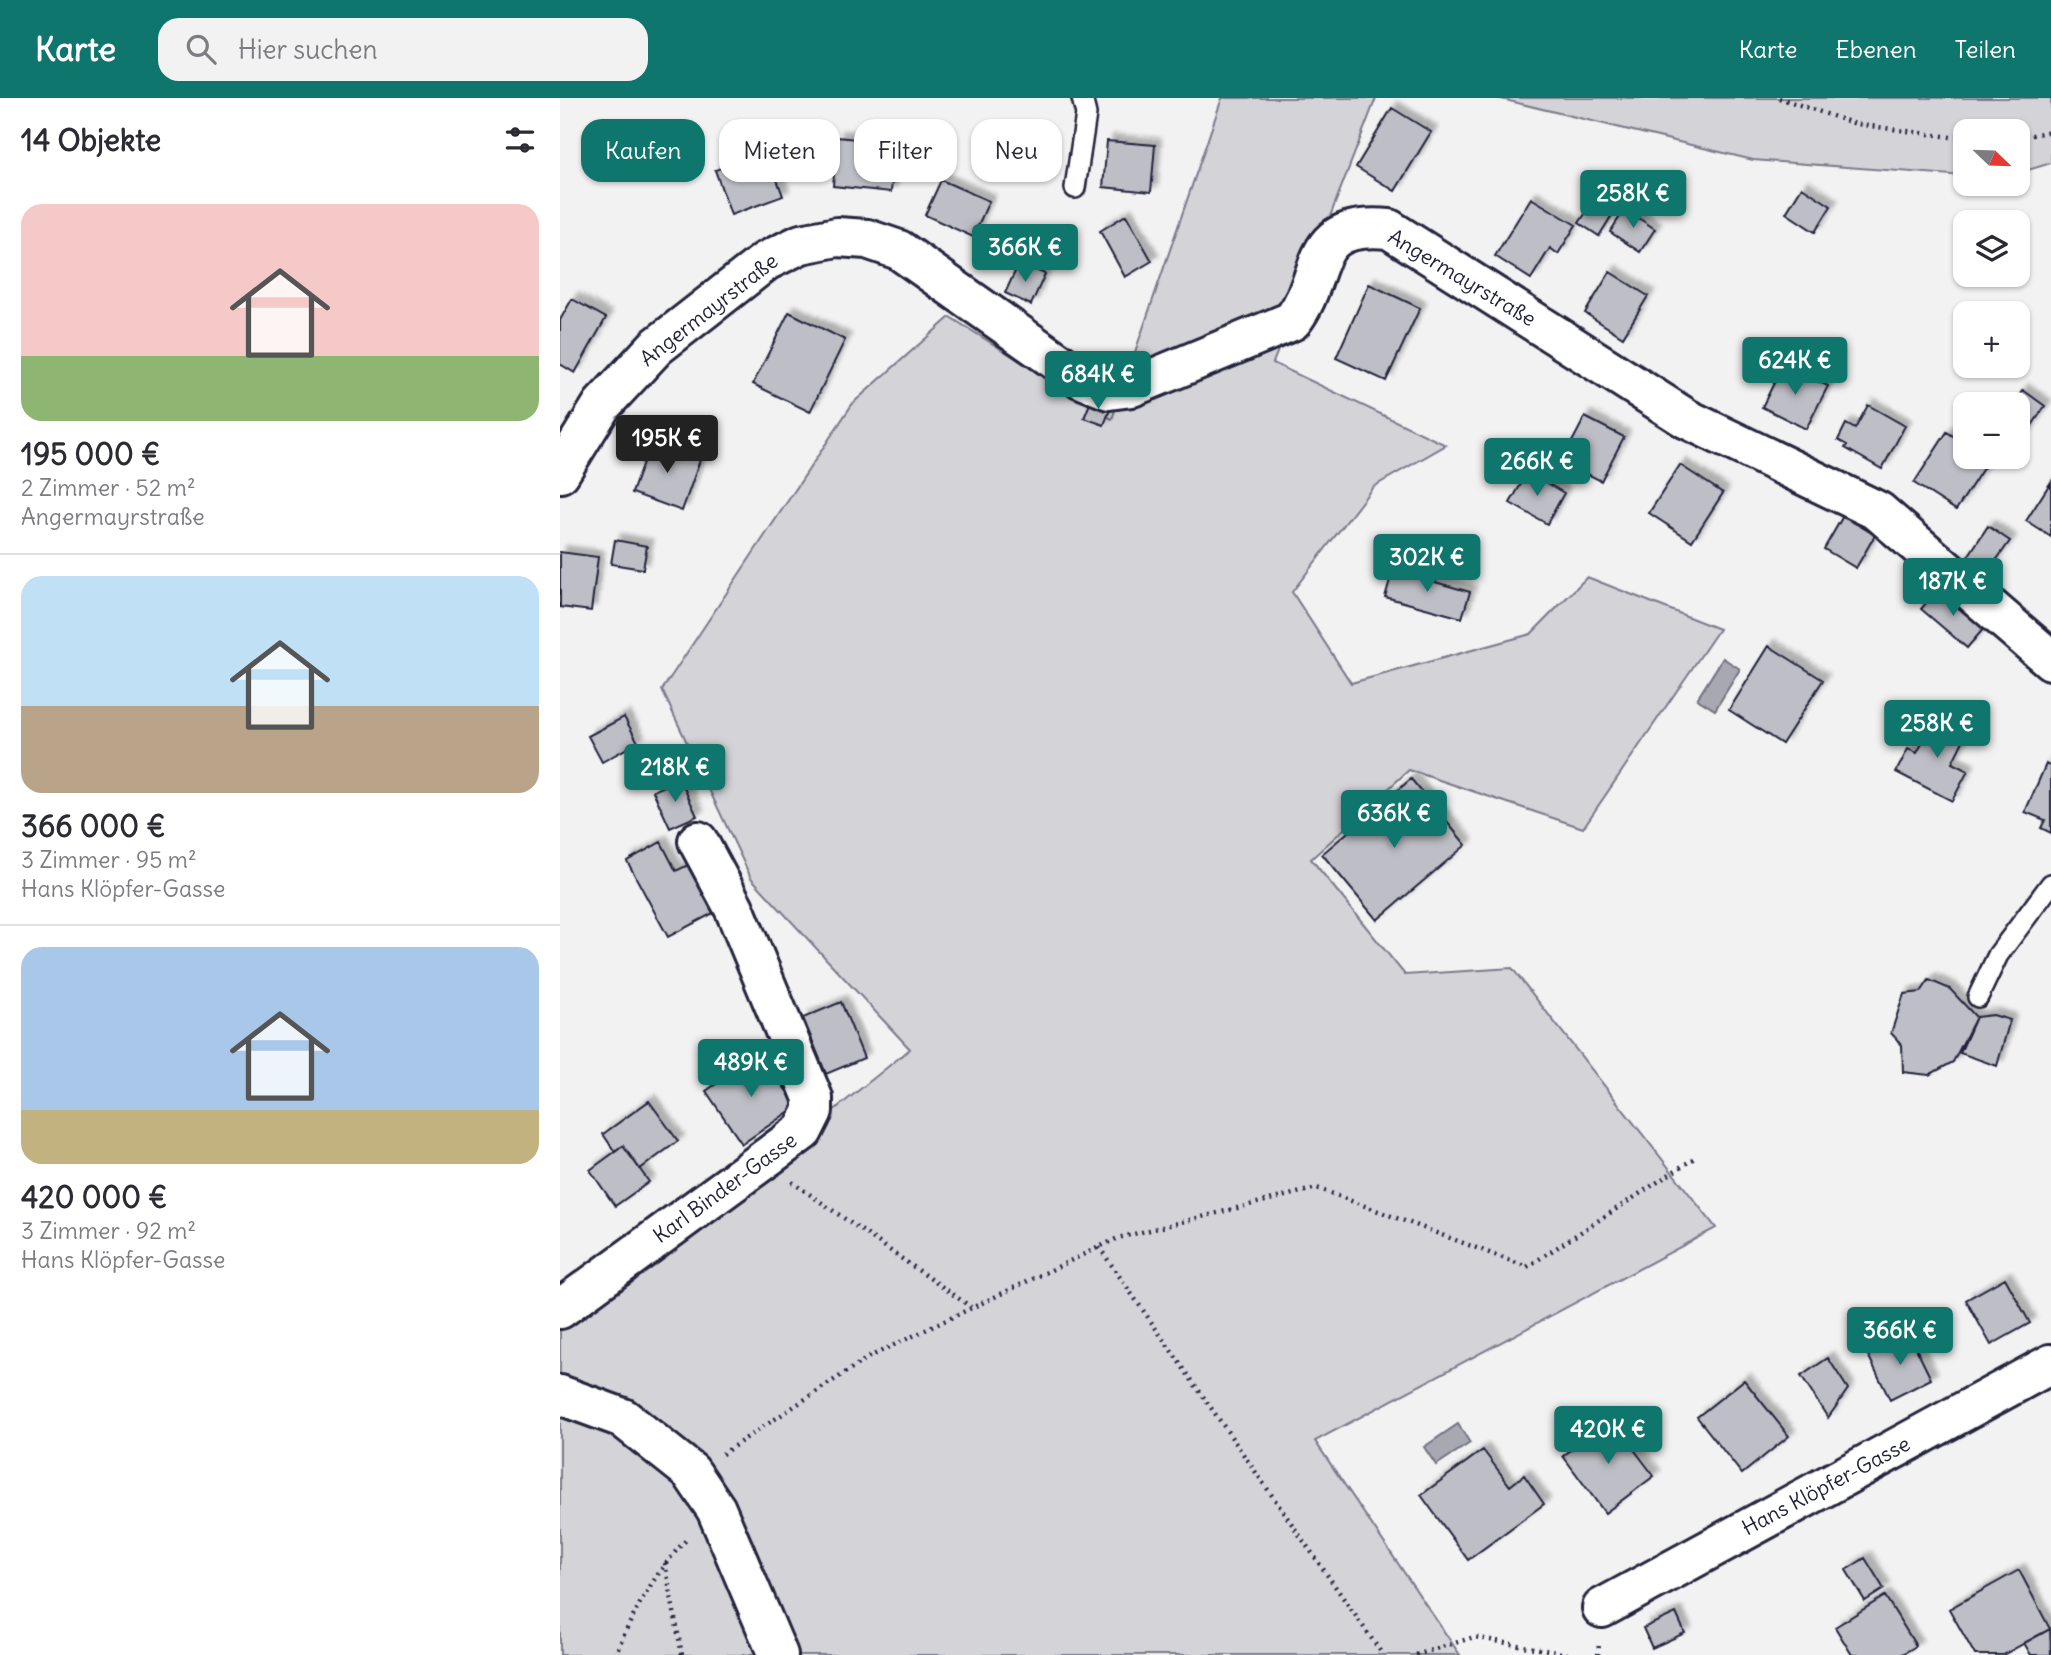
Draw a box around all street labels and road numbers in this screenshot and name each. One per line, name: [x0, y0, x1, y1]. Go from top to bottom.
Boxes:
street label: Angermayrstraße: [1383, 223, 1541, 332]
street label: Angermayrstraße: [634, 247, 783, 372]
street label: Karl Binder-Gasse: [648, 1126, 802, 1249]
street label: Hans Klöpfer-Gasse: [1737, 1430, 1915, 1541]

